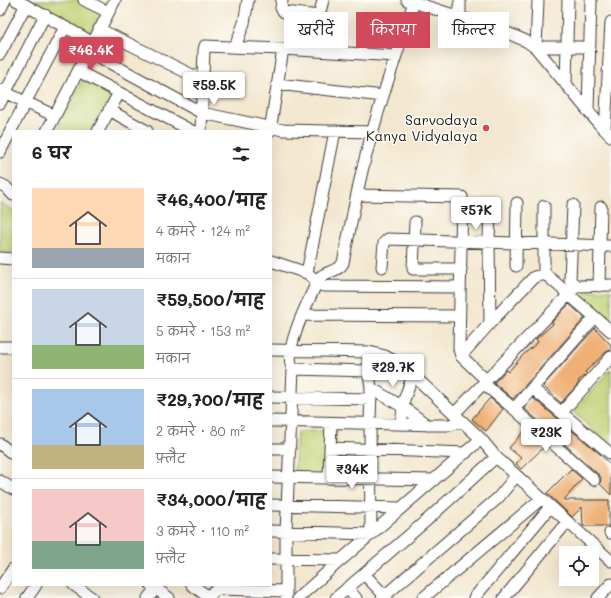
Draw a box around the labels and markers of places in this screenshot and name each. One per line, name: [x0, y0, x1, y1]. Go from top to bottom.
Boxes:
pin: ₹46.4K: [58, 37, 124, 71]
pin: ₹59.5K: [181, 72, 247, 106]
place label: Sarvodaya Kanya Vidyalaya: [366, 110, 478, 145]
marker: Sarvodaya Kanya Vidyalaya: [481, 123, 491, 133]
pin: ₹57K: [452, 197, 500, 231]
pin: ₹29.7K: [360, 354, 426, 388]
pin: ₹23K: [522, 419, 570, 453]
pin: ₹34K: [328, 456, 376, 490]

